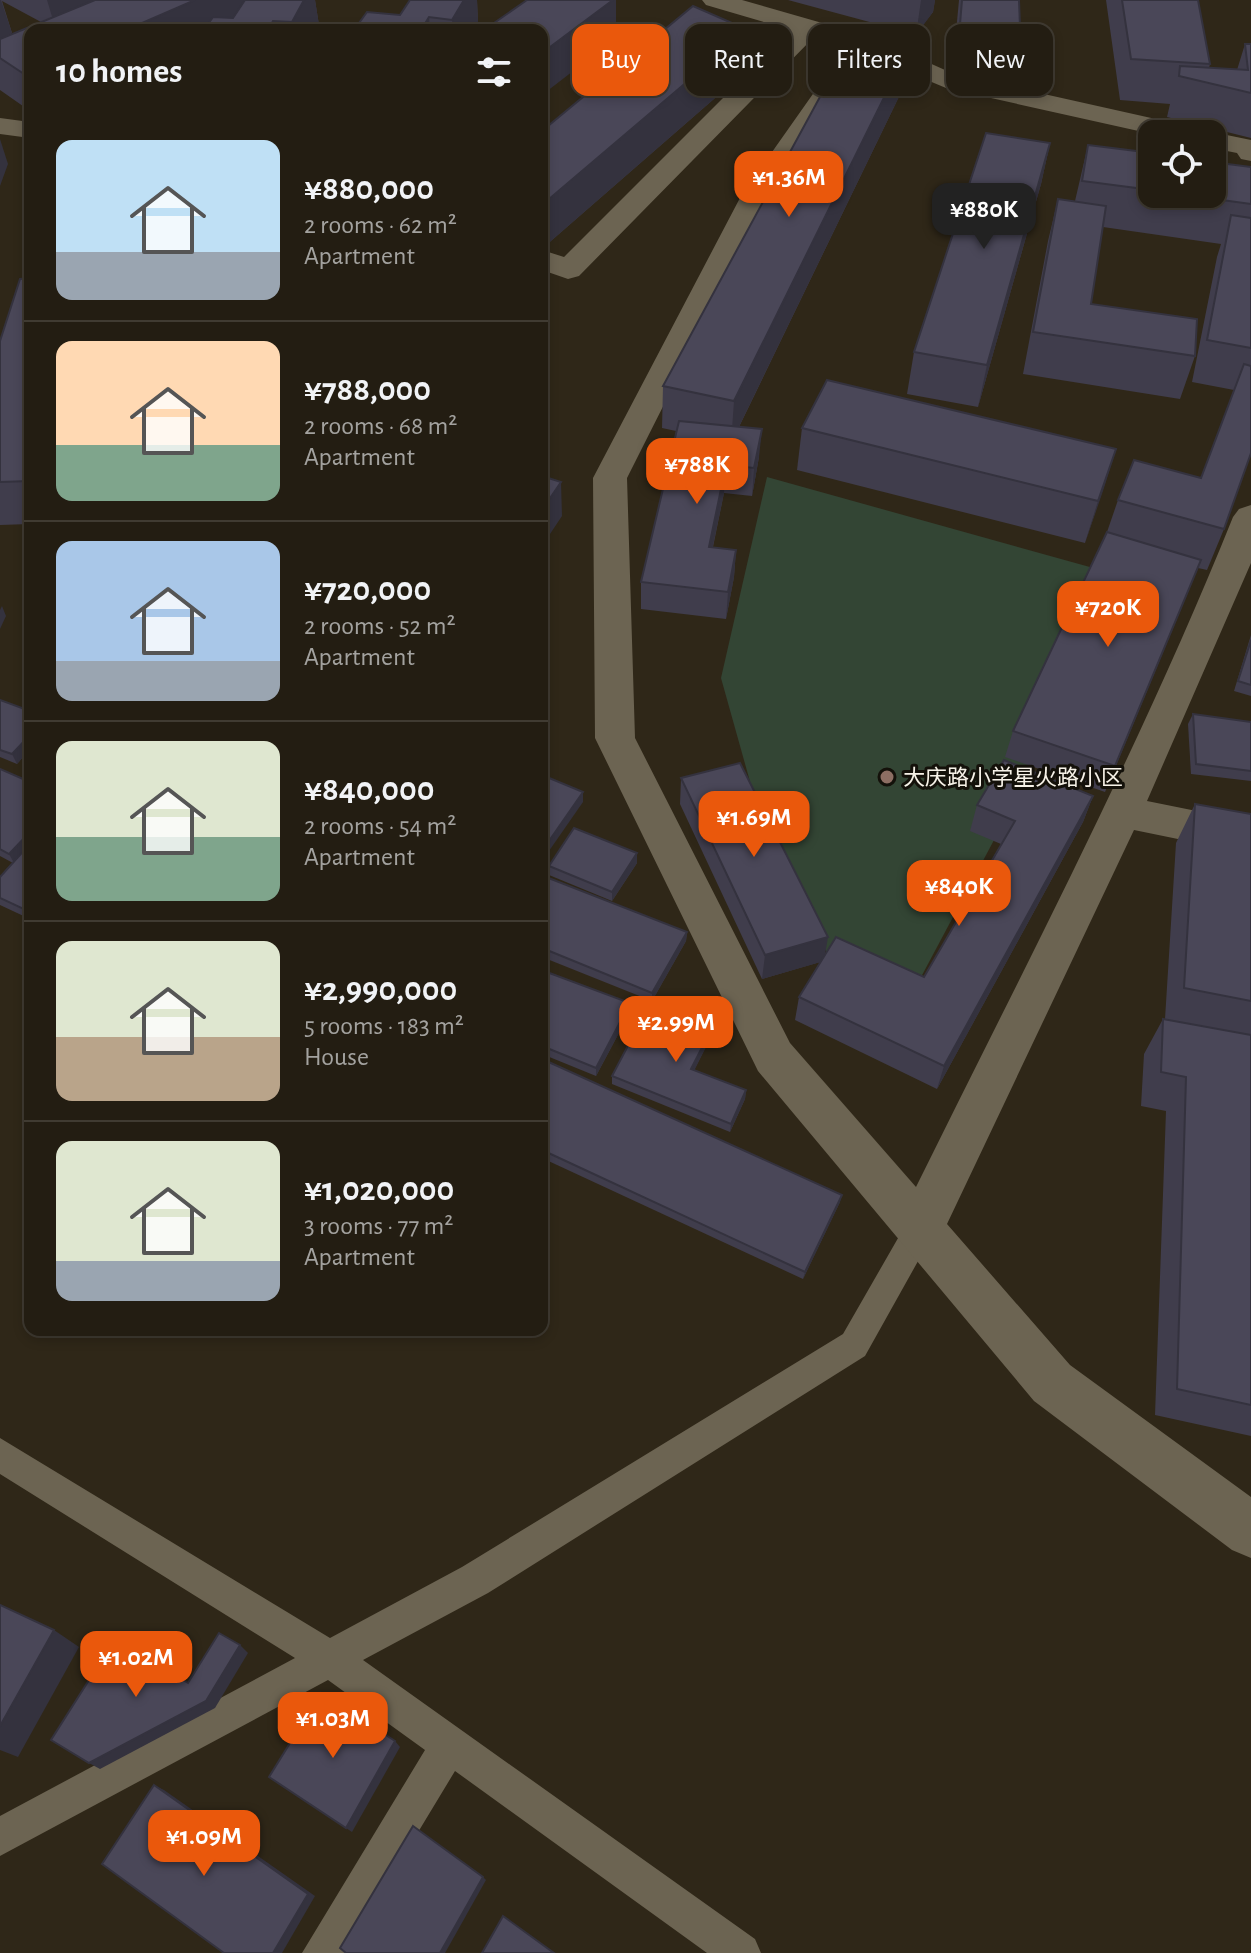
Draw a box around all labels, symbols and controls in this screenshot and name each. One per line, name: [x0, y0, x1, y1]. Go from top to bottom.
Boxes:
chip: Buy: [572, 24, 669, 96]
chip: Rent: [685, 24, 792, 96]
chip: Filters: [808, 24, 930, 96]
chip: New: [946, 24, 1053, 96]
icon: filters: [472, 50, 516, 94]
text: 10 homes: [56, 55, 182, 89]
map controls: [1138, 120, 1226, 208]
button: locate: [1138, 120, 1226, 208]
pin: ¥1.36M: [724, 151, 854, 219]
text: ¥1.36M: [752, 164, 826, 190]
icon: home: [120, 172, 216, 268]
text: ¥880,000: [304, 172, 434, 206]
pin: ¥880K: [928, 183, 1040, 251]
text: ¥880K: [950, 196, 1018, 222]
text: 2 rooms · 62 m²: [304, 212, 457, 238]
text: Apartment: [304, 243, 415, 269]
icon: home: [120, 373, 216, 469]
text: ¥788,000: [304, 373, 431, 407]
text: 2 rooms · 68 m²: [304, 413, 457, 439]
pin: ¥788K: [641, 438, 753, 506]
text: Apartment: [304, 444, 415, 470]
text: ¥788K: [664, 451, 730, 477]
icon: home: [120, 573, 216, 669]
text: ¥720,000: [304, 573, 431, 607]
pin: ¥720K: [1052, 581, 1164, 649]
text: ¥720K: [1075, 594, 1141, 620]
text: 2 rooms · 52 m²: [304, 613, 456, 639]
text: Apartment: [304, 644, 415, 670]
place label: 大庆路小学星火路小区: [903, 766, 1123, 789]
marker: 大庆路小学星火路小区: [878, 768, 896, 786]
icon: home: [120, 773, 216, 869]
text: ¥840,000: [304, 773, 434, 807]
pin: ¥1.69M: [689, 791, 819, 859]
text: ¥1.69M: [717, 804, 791, 830]
text: 2 rooms · 54 m²: [304, 813, 456, 839]
text: Apartment: [304, 844, 415, 870]
pin: ¥840K: [903, 860, 1015, 928]
text: ¥840K: [925, 873, 993, 899]
icon: home: [120, 973, 216, 1069]
text: ¥2,990,000: [304, 973, 457, 1007]
pin: ¥2.99M: [611, 996, 741, 1064]
text: ¥2.99M: [637, 1009, 715, 1035]
text: 5 rooms · 183 m²: [304, 1013, 464, 1039]
text: House: [304, 1044, 369, 1070]
icon: home: [120, 1173, 216, 1269]
text: ¥1,020,000: [304, 1173, 454, 1207]
text: 3 rooms · 77 m²: [304, 1213, 453, 1239]
text: Apartment: [304, 1244, 415, 1270]
pin: ¥1.02M: [71, 1631, 201, 1699]
text: ¥1.02M: [98, 1644, 174, 1670]
pin: ¥1.03M: [268, 1692, 398, 1760]
text: ¥1.03M: [296, 1705, 370, 1731]
pin: ¥1.09M: [139, 1810, 269, 1878]
text: ¥1.09M: [166, 1823, 242, 1849]

